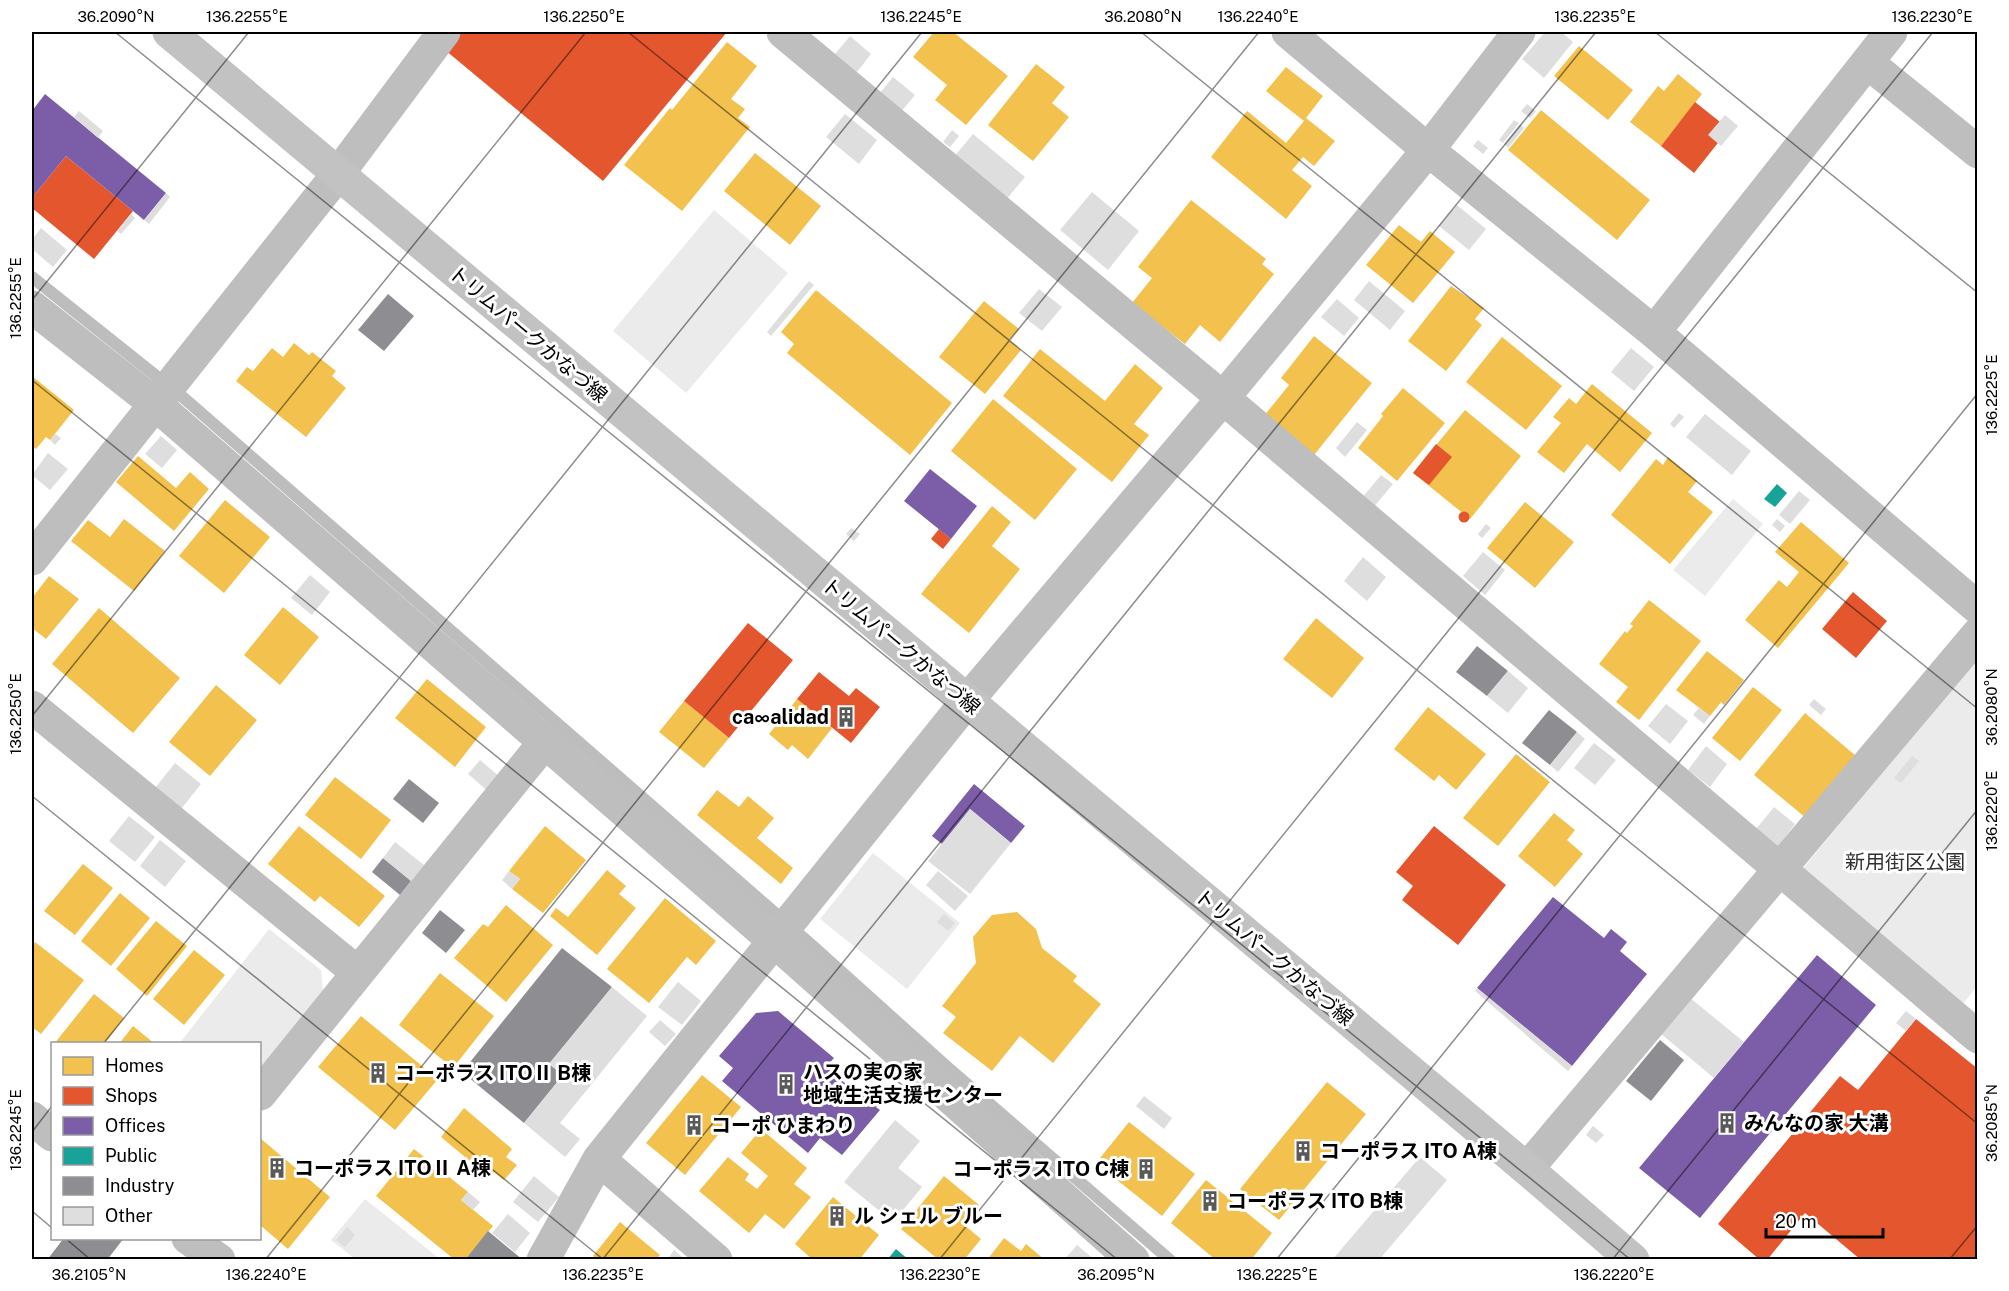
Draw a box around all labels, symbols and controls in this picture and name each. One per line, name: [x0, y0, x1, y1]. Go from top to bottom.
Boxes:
text: 36.2090°N: [77, 8, 155, 25]
text: 136.2255°E: [206, 8, 288, 25]
text: 136.2250°E: [543, 8, 625, 25]
text: 136.2245°E: [880, 8, 962, 25]
text: 36.2080°N: [1104, 8, 1182, 25]
text: 136.2240°E: [1217, 8, 1299, 25]
text: 136.2235°E: [1554, 8, 1636, 25]
text: 136.2230°E: [1891, 8, 1973, 25]
text: 136.2255°E: [7, 257, 24, 339]
street label: トリムパークかなづ線: [444, 261, 612, 407]
text: 136.2225°E: [1983, 354, 2000, 436]
street label: トリムパークかなづ線: [817, 573, 985, 719]
text: 36.2080°N: [1983, 668, 2000, 746]
text: 136.2250°E: [7, 673, 24, 755]
place label: ca∞alidad: [732, 705, 829, 729]
building icon: ca∞alidad: [834, 705, 858, 729]
text: 136.2220°E: [1983, 771, 2000, 851]
park label: 新用街区公園: [1845, 850, 1965, 874]
street label: トリムパークかなづ線: [1190, 884, 1358, 1030]
legend: [51, 1042, 261, 1240]
text: Homes: [105, 1055, 164, 1076]
place label: ハスの実の家 地域生活支援センター: [803, 1060, 1003, 1107]
building icon: コーポラス ITOⅡ B棟: [366, 1061, 390, 1085]
place label: コーポラス ITOⅡ B棟: [395, 1061, 591, 1085]
building icon: ハスの実の家 地域生活支援センター: [774, 1072, 798, 1096]
text: 36.2085°N: [1983, 1084, 2000, 1162]
text: Shops: [105, 1085, 157, 1106]
text: 136.2245°E: [7, 1089, 24, 1171]
building icon: みんなの家 大溝: [1715, 1111, 1739, 1135]
place label: みんなの家 大溝: [1744, 1111, 1889, 1135]
building icon: コーポ ひまわり: [682, 1113, 706, 1137]
place label: コーポ ひまわり: [711, 1113, 856, 1137]
text: Offices: [105, 1115, 165, 1136]
building icon: コーポラス ITO A棟: [1291, 1139, 1315, 1163]
place label: コーポラス ITO A棟: [1320, 1139, 1497, 1163]
text: Public: [105, 1145, 157, 1166]
building icon: コーポラス ITOⅡ A棟: [265, 1156, 289, 1180]
place label: コーポラス ITOⅡ A棟: [294, 1156, 491, 1180]
place label: コーポラス ITO C棟: [952, 1157, 1129, 1181]
building icon: コーポラス ITO C棟: [1134, 1157, 1158, 1181]
text: Industry: [105, 1175, 175, 1196]
building icon: コーポラス ITO B棟: [1198, 1189, 1222, 1213]
place label: コーポラス ITO B棟: [1227, 1189, 1403, 1213]
scale bar: [1766, 1201, 1883, 1239]
building icon: ル シェル ブルー: [825, 1204, 849, 1228]
place label: ル シェル ブルー: [854, 1204, 1003, 1228]
text: Other: [105, 1205, 153, 1226]
text: 20 m: [1775, 1211, 1817, 1232]
text: 36.2105°N: [52, 1266, 126, 1283]
text: 136.2240°E: [225, 1266, 307, 1283]
text: 136.2235°E: [562, 1266, 644, 1283]
text: 136.2230°E: [899, 1266, 981, 1283]
text: 36.2095°N: [1077, 1266, 1155, 1283]
text: 136.2225°E: [1236, 1266, 1318, 1283]
text: 136.2220°E: [1574, 1266, 1654, 1283]

